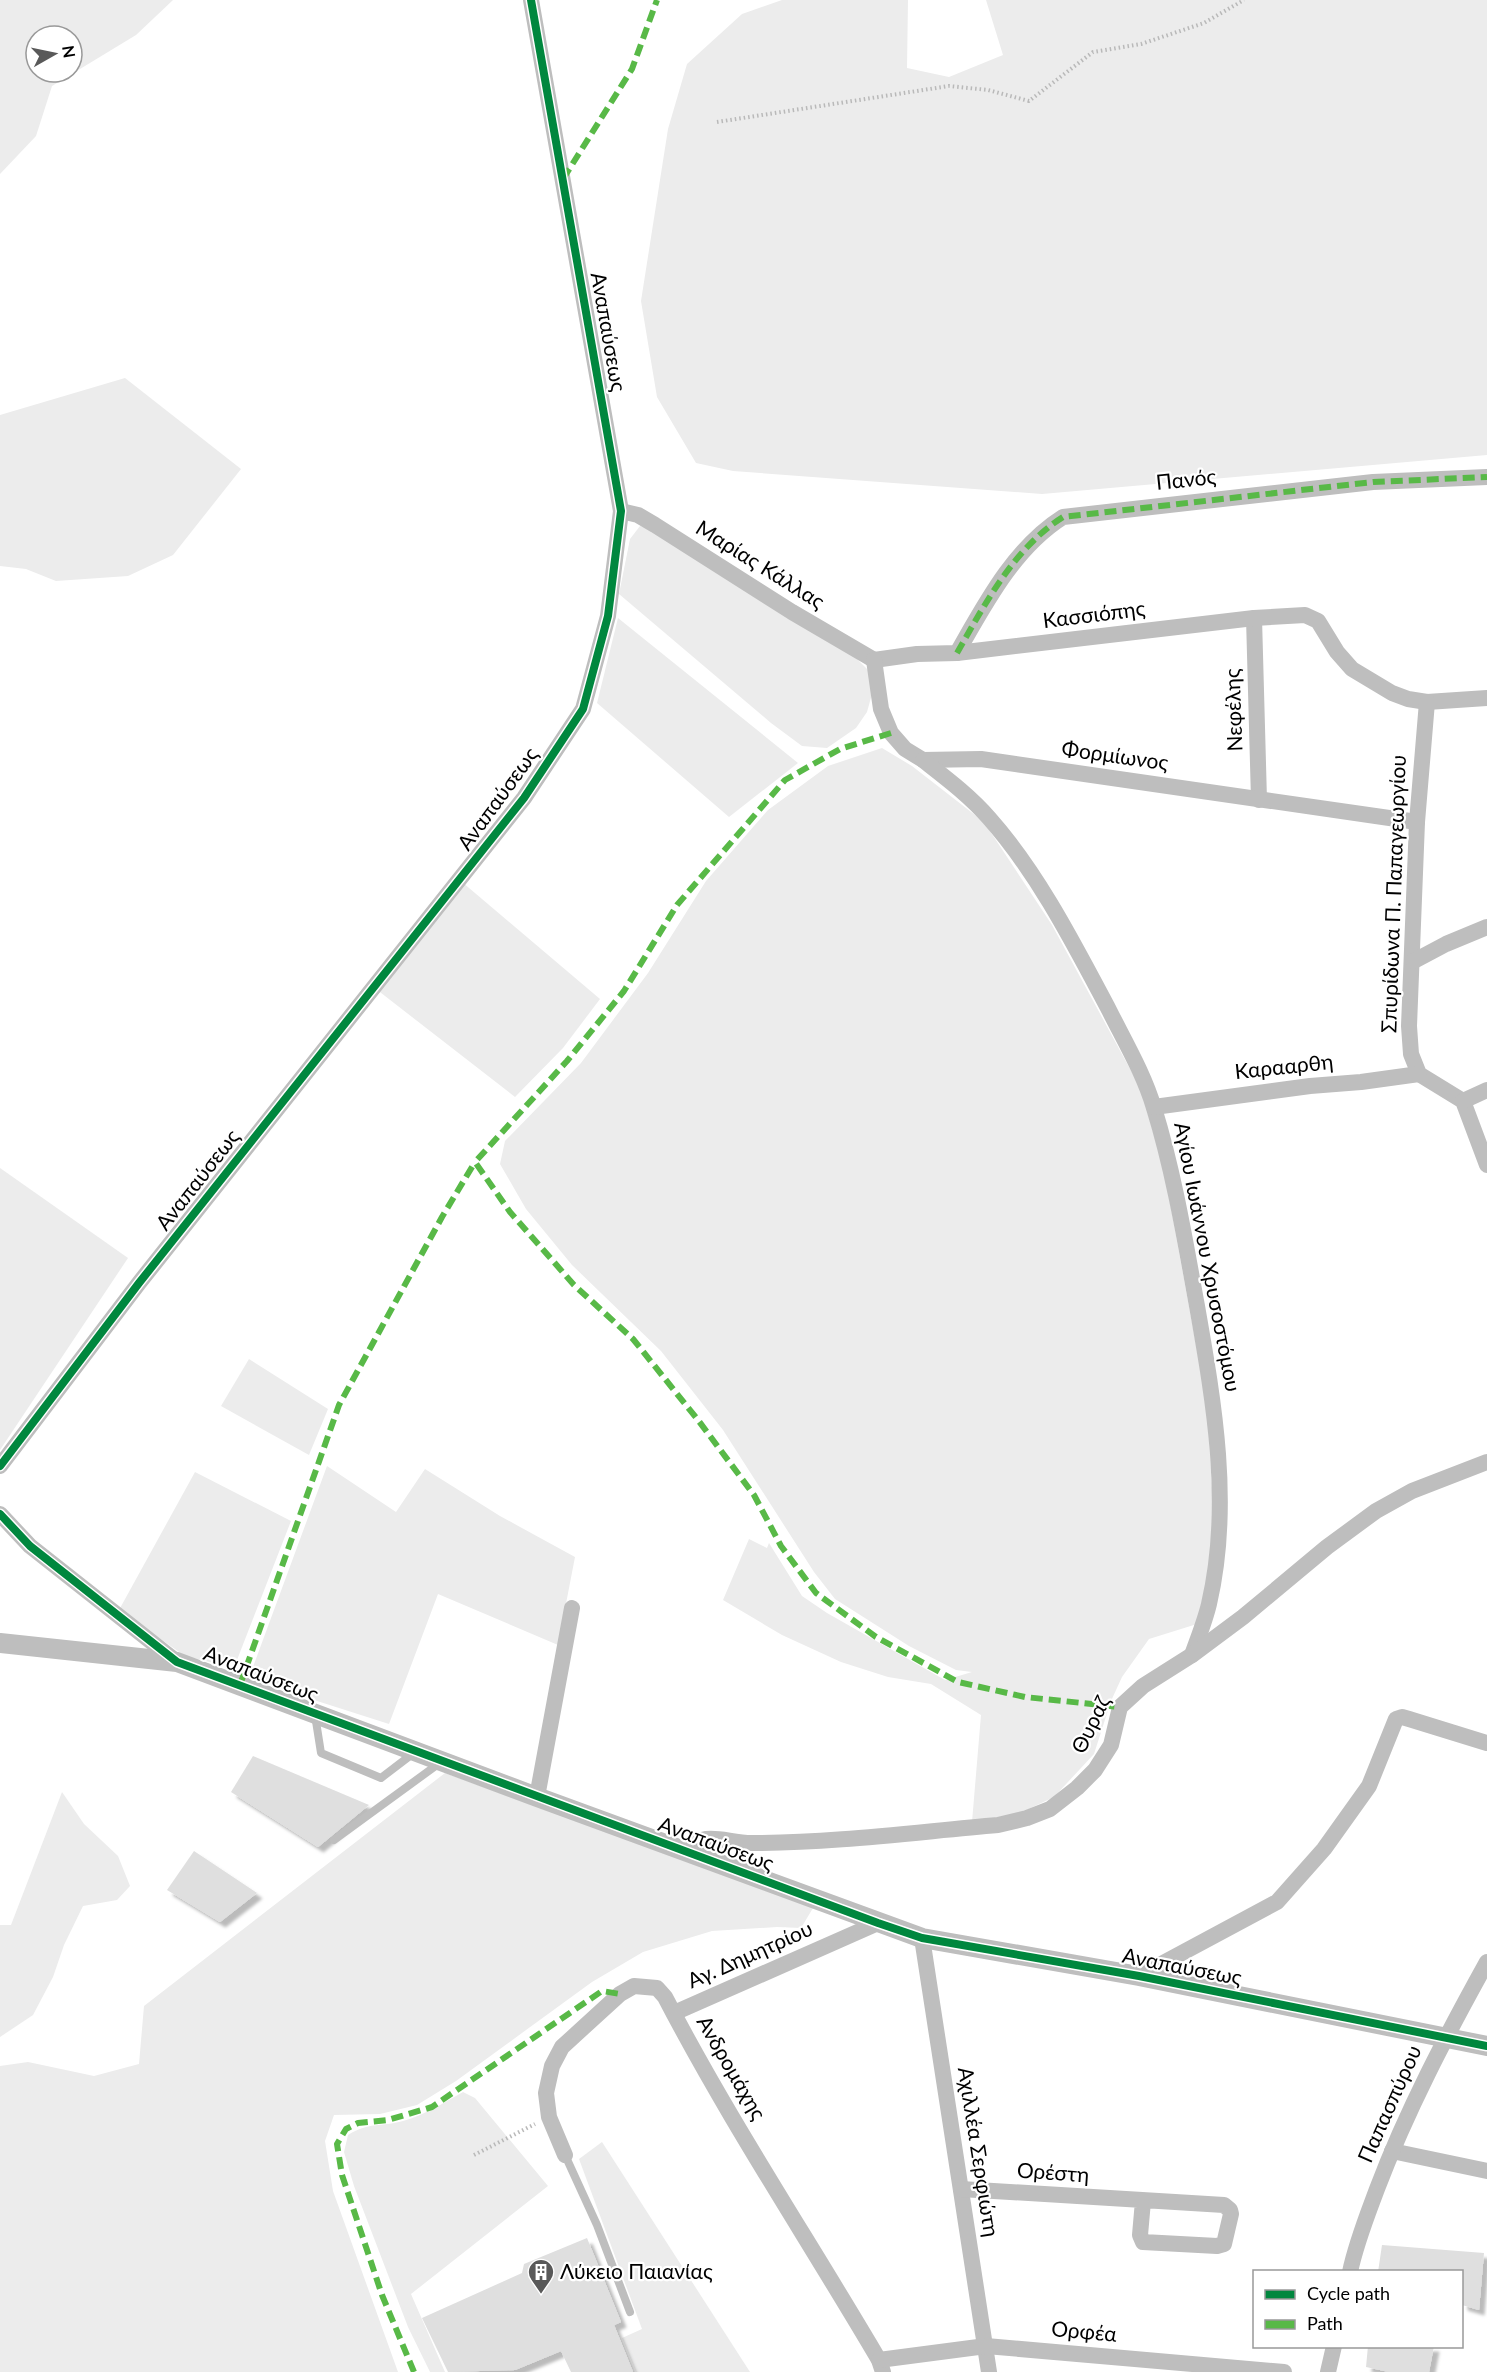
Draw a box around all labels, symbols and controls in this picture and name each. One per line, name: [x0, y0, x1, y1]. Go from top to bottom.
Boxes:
north arrow: [24, 24, 84, 84]
text: N: [59, 44, 80, 59]
street label: Αναπαύσεως: [587, 270, 632, 394]
street label: Πανός: [1155, 463, 1217, 494]
street label: Μαρίας Κάλλας: [692, 514, 830, 613]
street label: Κασσιόπης: [1041, 595, 1147, 632]
street label: Νεφέλης: [1219, 668, 1246, 752]
street label: Φορμίωνος: [1060, 735, 1170, 774]
street label: Αναπαύσεως: [451, 742, 543, 854]
street label: Σπυρίδωνα Π. Παπαγεωργίου: [1375, 755, 1410, 1033]
street label: Καρααρθη: [1233, 1048, 1334, 1083]
street label: Αγίου Ιωάννου Χρυσοστόμου: [1170, 1120, 1247, 1394]
street label: Αναπαύσεως: [150, 1124, 244, 1234]
street label: Αναπαύσεως: [201, 1639, 323, 1706]
street label: Θυραζ: [1065, 1691, 1115, 1757]
street label: Αναπαύσεως: [655, 1810, 778, 1875]
street label: Αγ. Δημητρίου: [683, 1915, 816, 1992]
street label: Αναπαύσεως: [1121, 1942, 1244, 1989]
street label: Ανδρομάχης: [692, 2011, 772, 2124]
street label: Παπασπύρου: [1352, 2041, 1426, 2166]
street label: Αχιλλέα Σερφιώτη: [954, 2065, 1005, 2239]
street label: Ορέστη: [1016, 2157, 1090, 2186]
building icon: Λύκειο Παιανίας: [526, 2257, 556, 2295]
place label: Λύκειο Παιανίας: [560, 2258, 713, 2283]
legend: [1253, 2270, 1463, 2348]
text: Cycle path: [1307, 2282, 1390, 2304]
text: Path: [1307, 2312, 1343, 2334]
street label: Ορφέα: [1050, 2315, 1118, 2346]

